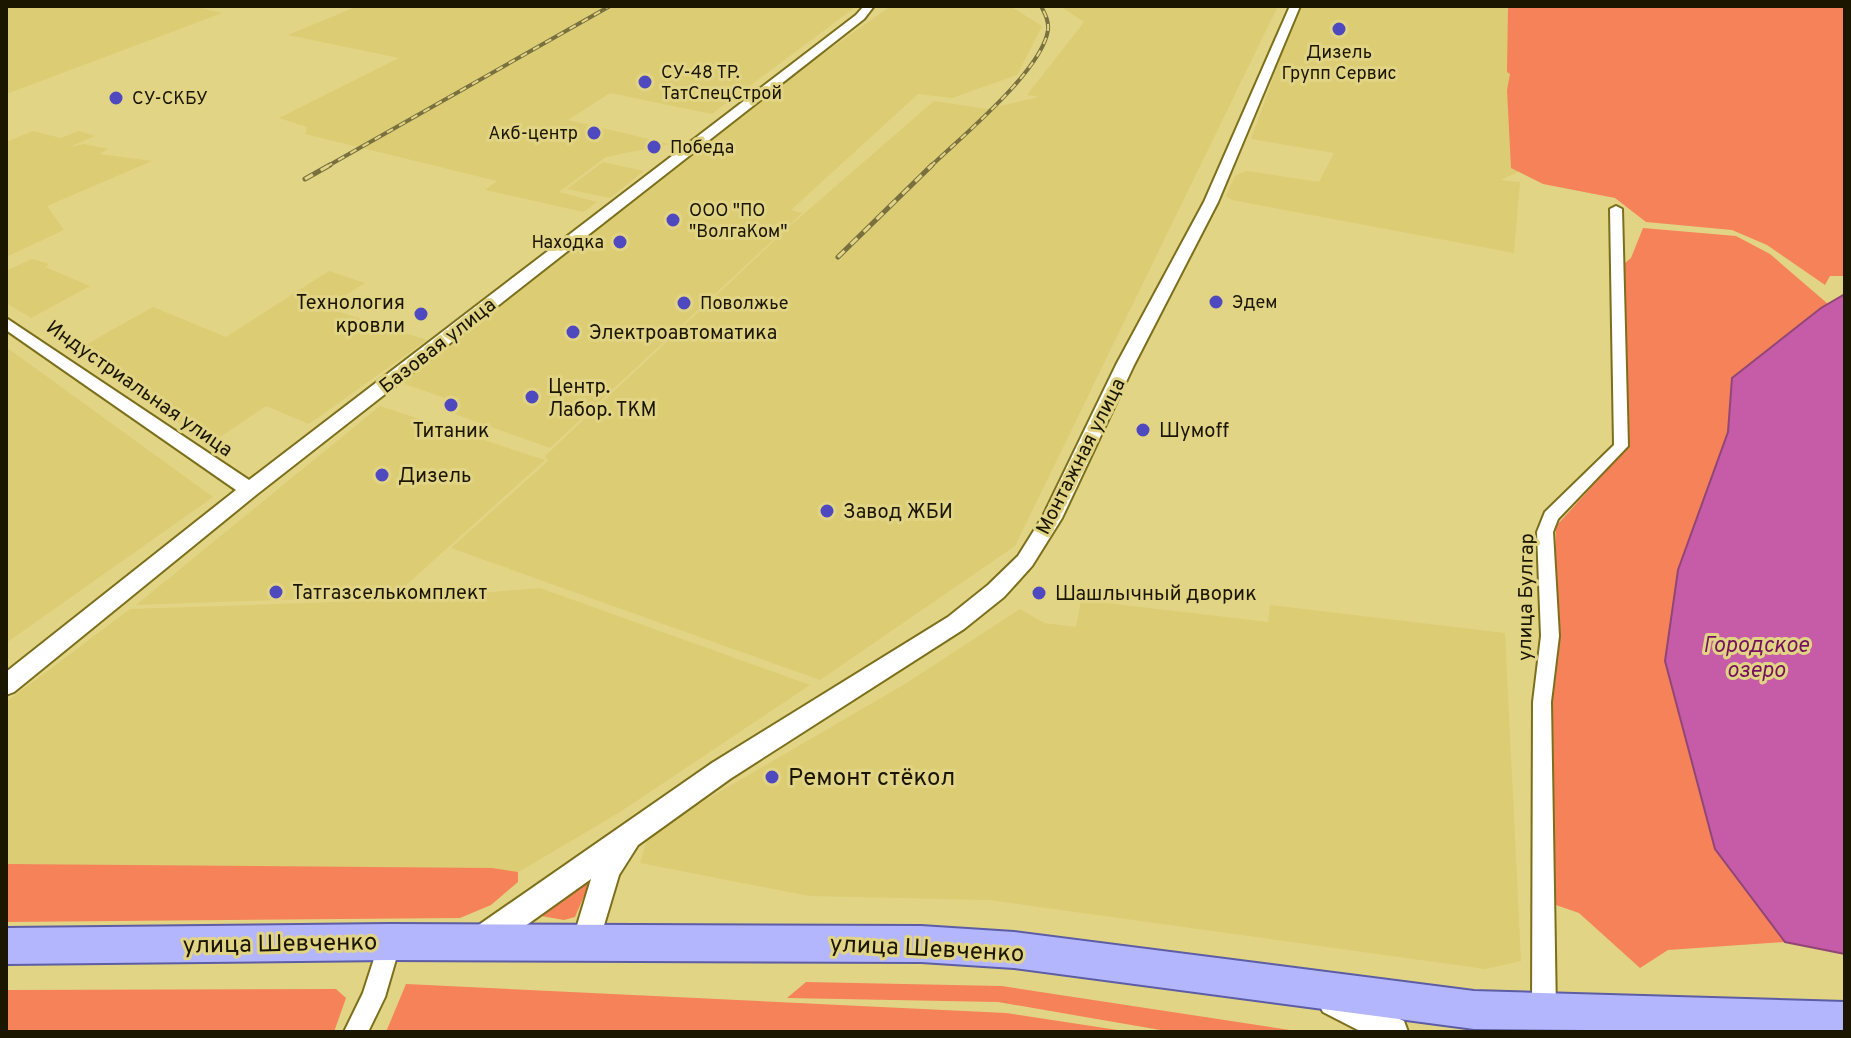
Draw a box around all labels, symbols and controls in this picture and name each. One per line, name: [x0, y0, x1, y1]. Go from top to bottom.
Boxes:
marker: Дизель Групп Сервис: [1330, 20, 1348, 38]
place label: Дизель Групп Сервис: [1281, 42, 1397, 86]
place label: СУ-48 ТР. ТатСпецСтрой: [661, 62, 782, 106]
marker: СУ-48 ТР. ТатСпецСтрой: [636, 73, 654, 91]
place label: СУ-СКБУ: [132, 88, 208, 111]
marker: СУ-СКБУ: [107, 89, 125, 107]
place label: Акб-центр: [488, 123, 578, 146]
marker: Акб-центр: [585, 124, 603, 142]
place label: Победа: [670, 137, 734, 160]
marker: Победа: [645, 138, 663, 156]
place label: ООО "ПО "ВолгаКом": [689, 200, 788, 244]
marker: ООО "ПО "ВолгаКом": [664, 211, 682, 229]
place label: Находка: [531, 232, 604, 255]
marker: Находка: [611, 233, 629, 251]
place label: Технология кровли: [296, 291, 405, 340]
place label: Эдем: [1232, 292, 1277, 315]
street label: Базовая улица: [375, 293, 502, 400]
place label: Поволжье: [700, 293, 788, 316]
marker: Эдем: [1207, 293, 1225, 311]
marker: Поволжье: [675, 294, 693, 312]
marker: Технология кровли: [412, 305, 430, 323]
street label: Индустриальная улица: [40, 315, 237, 464]
place label: Электроавтоматика: [589, 321, 777, 347]
marker: Электроавтоматика: [564, 323, 582, 341]
street label: Монтажная улица: [1031, 374, 1132, 540]
place label: Центр. Лабор. ТКМ: [548, 375, 657, 424]
marker: Центр. Лабор. ТКМ: [523, 388, 541, 406]
marker: Титаник: [442, 396, 460, 414]
place label: Титаник: [413, 419, 489, 445]
place label: Шумоff: [1159, 419, 1230, 445]
marker: Шумоff: [1134, 421, 1152, 439]
place label: Дизель: [398, 464, 471, 490]
marker: Дизель: [373, 466, 391, 484]
place label: Завод ЖБИ: [843, 500, 953, 526]
marker: Завод ЖБИ: [818, 502, 836, 520]
street label: улица Булгар: [1513, 533, 1541, 661]
place label: Татгазселькомплект: [292, 581, 487, 607]
place label: Шашлычный дворик: [1055, 582, 1257, 608]
marker: Татгазселькомплект: [267, 583, 285, 601]
marker: Шашлычный дворик: [1030, 584, 1048, 602]
water label: Городское озеро: [1703, 633, 1810, 685]
place label: Ремонт стёкол: [788, 764, 955, 794]
marker: Ремонт стёкол: [763, 768, 781, 786]
street label: улица Шевченко: [182, 928, 378, 962]
street label: улица Шевченко: [829, 930, 1025, 970]

